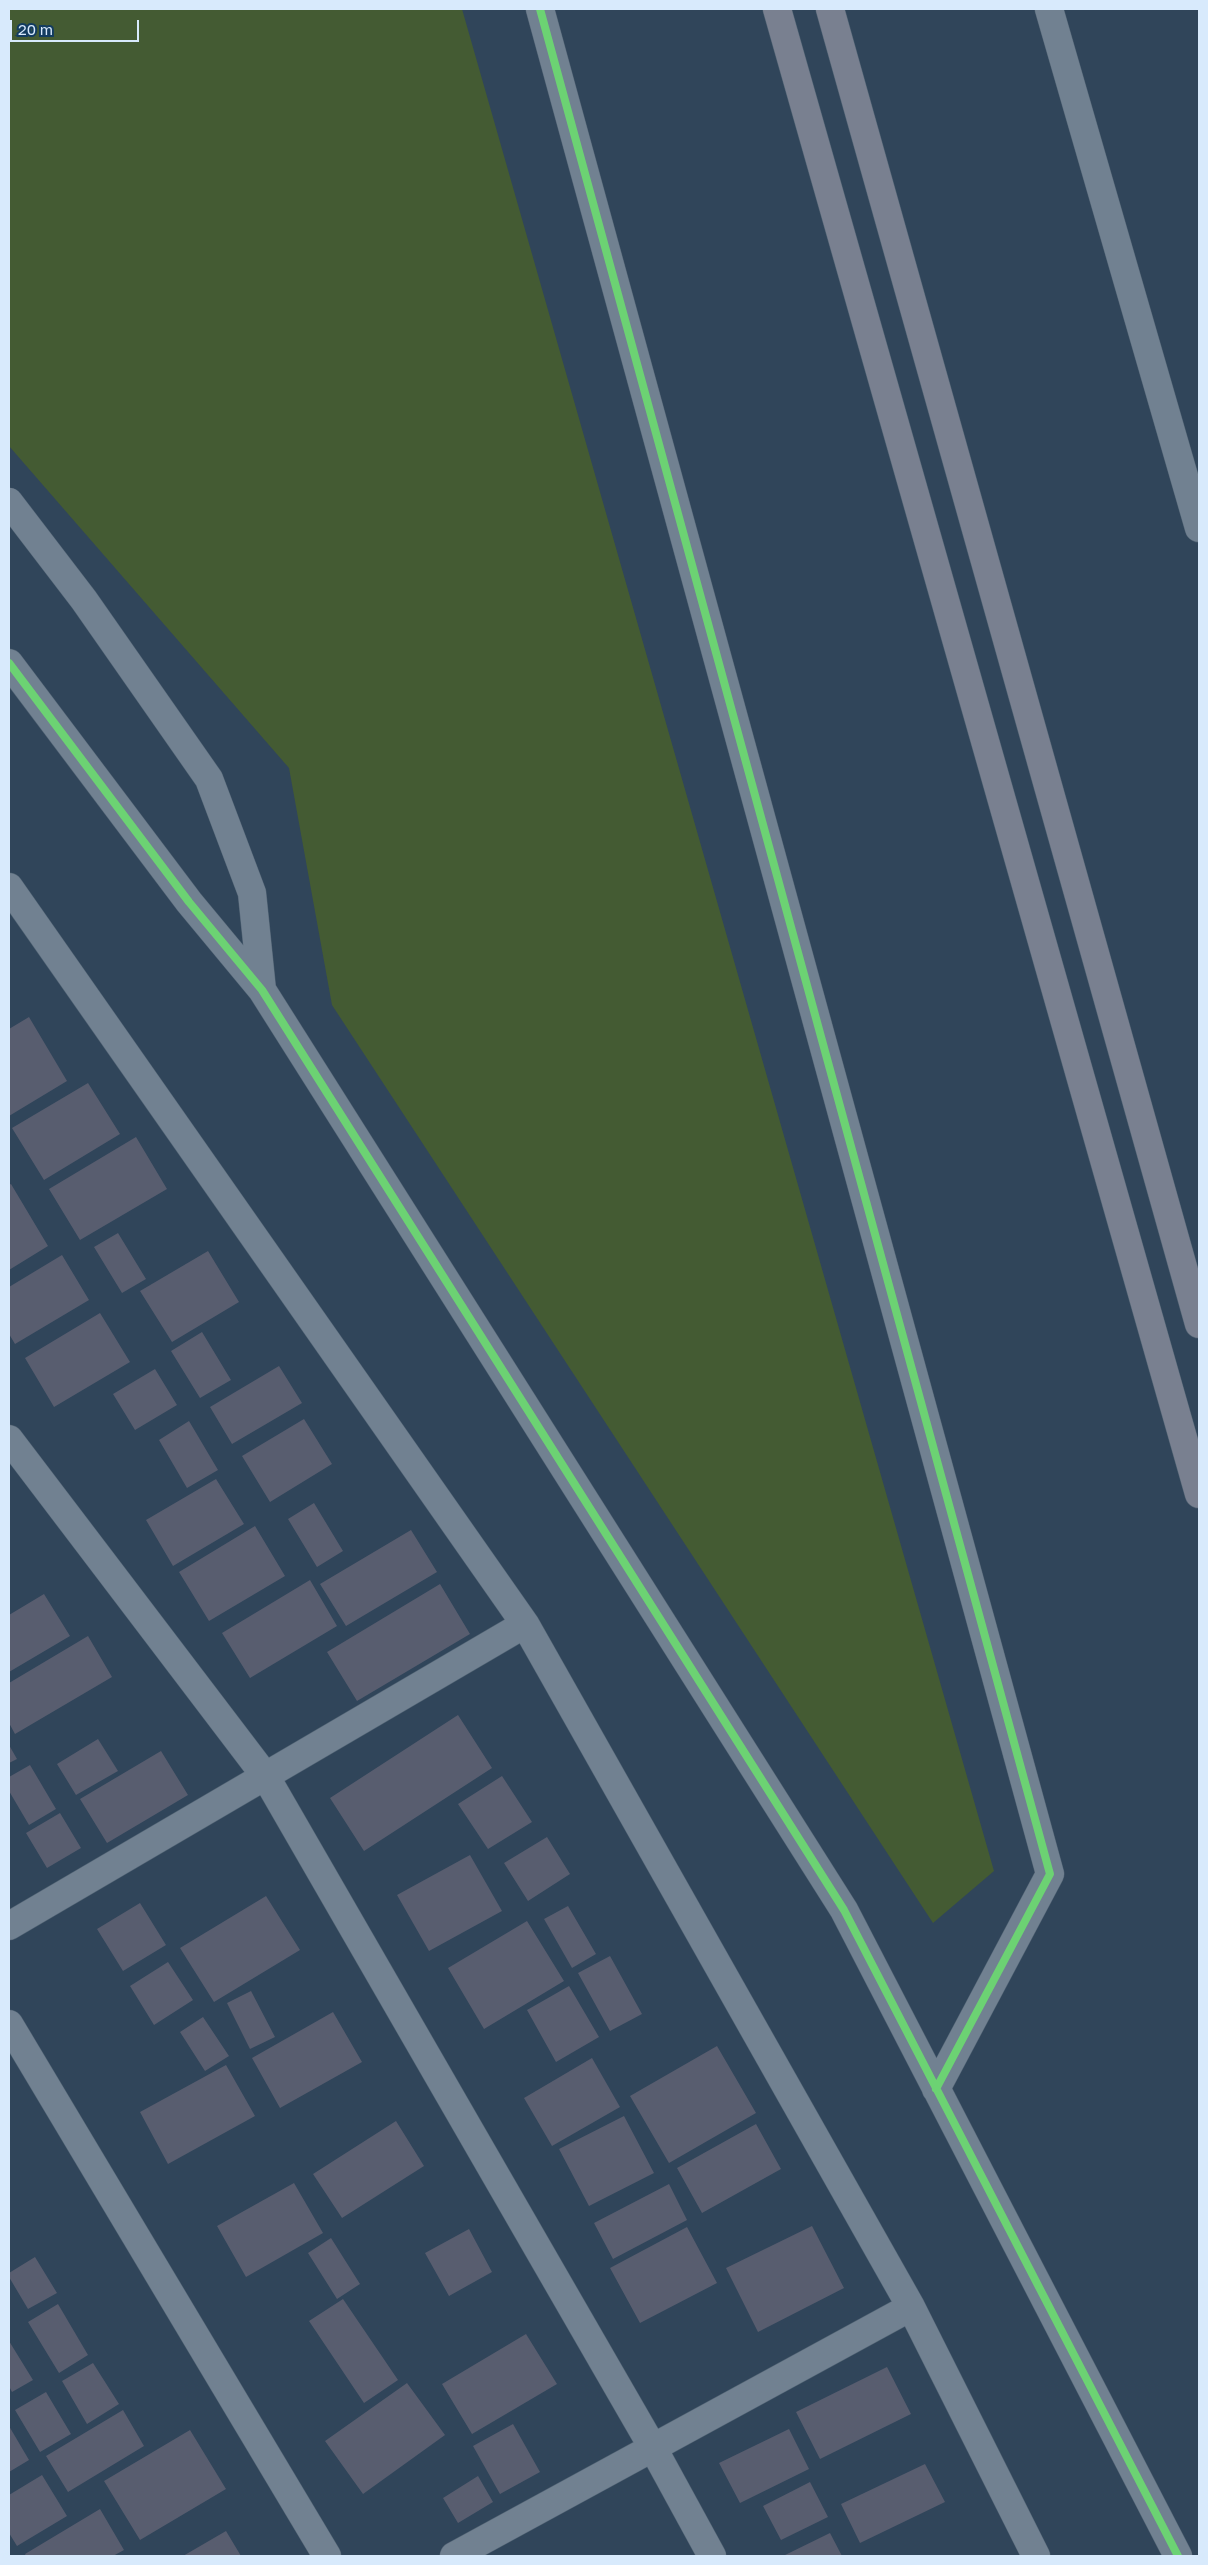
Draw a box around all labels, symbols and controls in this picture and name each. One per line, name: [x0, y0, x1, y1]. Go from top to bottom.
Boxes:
scale bar: [12, 10, 141, 42]
text: 20 m: [18, 20, 53, 38]

